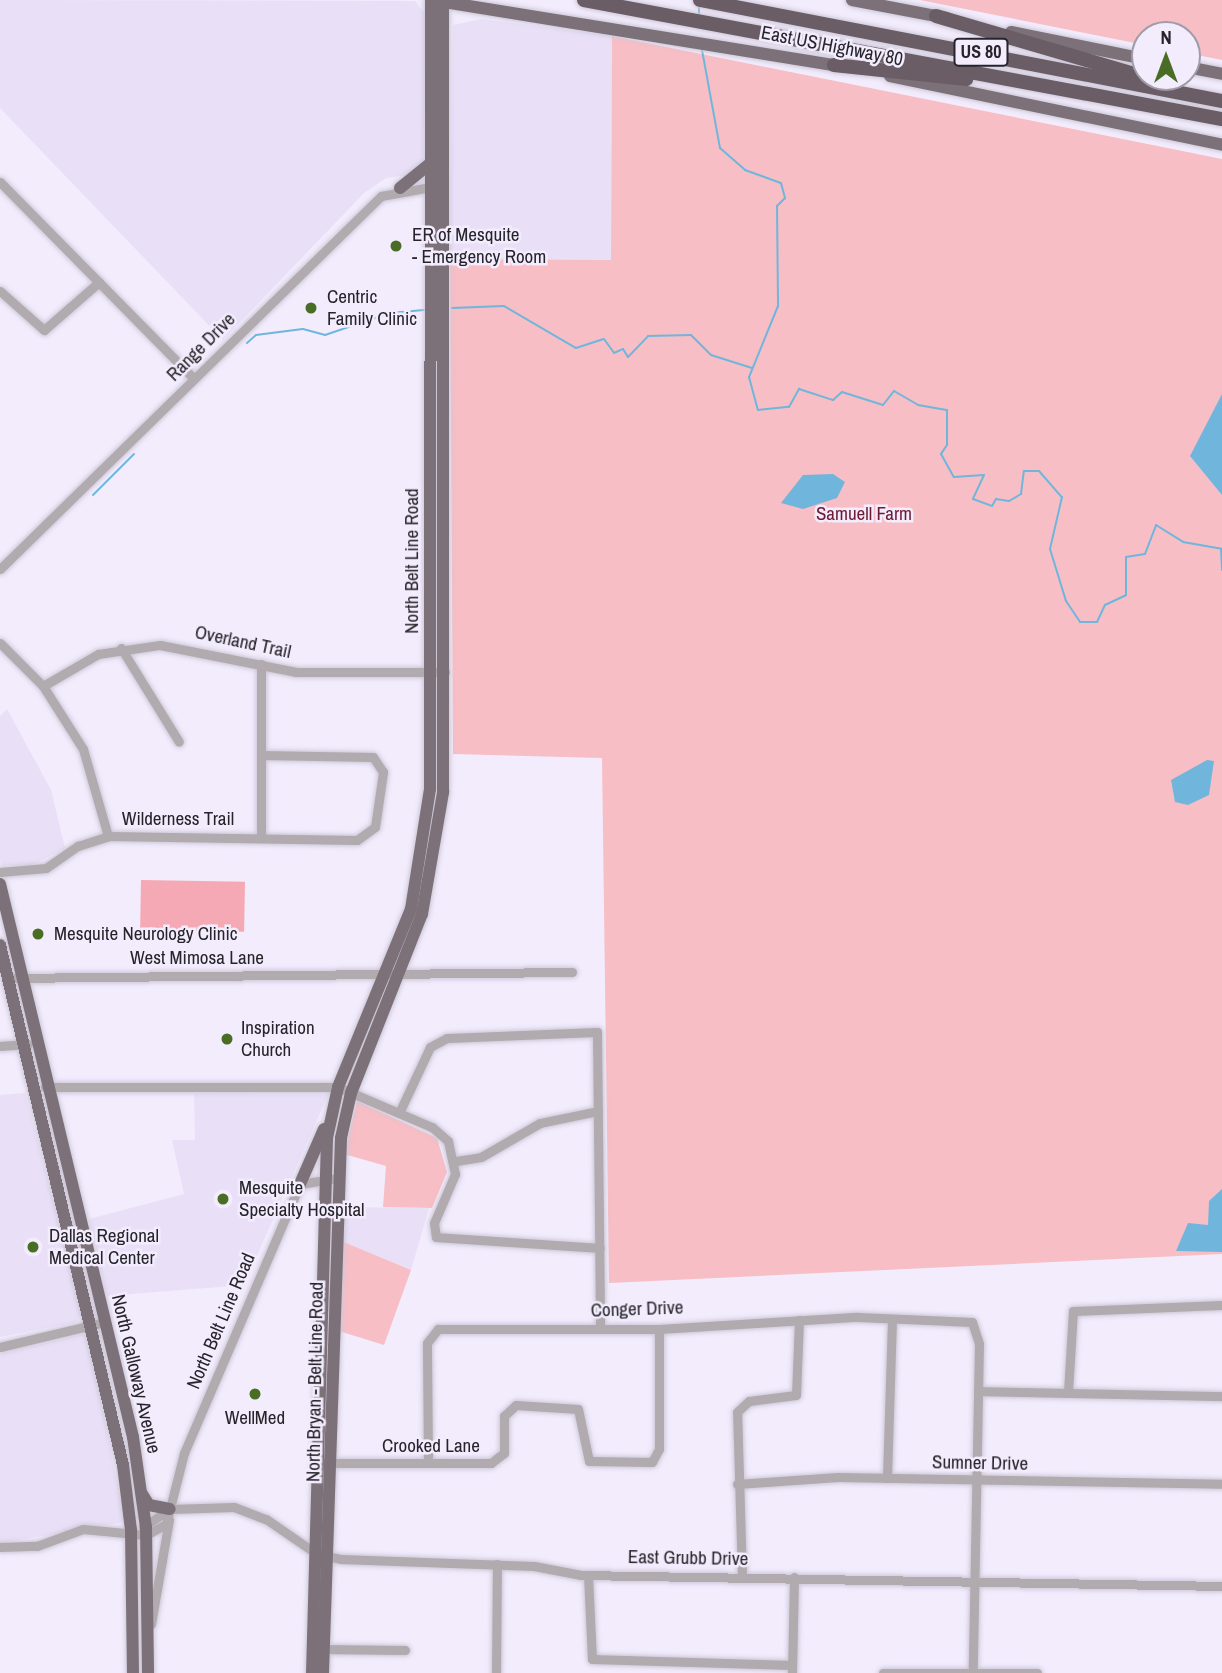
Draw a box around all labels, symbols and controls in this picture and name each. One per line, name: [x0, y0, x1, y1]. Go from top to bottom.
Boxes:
street label: East US Highway 80: [759, 21, 905, 71]
north arrow: [1131, 21, 1201, 91]
text: N: [1160, 24, 1172, 50]
road number: US 80: [953, 38, 1009, 66]
place label: ER of Mesquite - Emergency Room: [412, 224, 546, 268]
marker: ER of Mesquite - Emergency Room: [386, 236, 406, 256]
place label: Centric Family Clinic: [327, 286, 417, 330]
marker: Centric Family Clinic: [301, 298, 321, 318]
street label: Range Drive: [162, 308, 240, 386]
street label: North Belt Line Road: [401, 488, 423, 634]
park label: Samuell Farm: [816, 503, 912, 525]
street label: Overland Trail: [193, 621, 293, 663]
street label: Wilderness Trail: [122, 808, 234, 830]
place label: Mesquite Neurology Clinic: [54, 923, 238, 945]
marker: Mesquite Neurology Clinic: [28, 924, 48, 944]
street label: West Mimosa Lane: [130, 947, 264, 969]
place label: Inspiration Church: [241, 1017, 315, 1061]
marker: Inspiration Church: [219, 1031, 235, 1047]
place label: Mesquite Specialty Hospital: [239, 1177, 365, 1221]
marker: Mesquite Specialty Hospital: [213, 1189, 233, 1209]
place label: Dallas Regional Medical Center: [49, 1225, 159, 1269]
marker: Dallas Regional Medical Center: [23, 1237, 43, 1257]
street label: North Belt Line Road: [182, 1250, 260, 1392]
street label: North Bryan - Belt Line Road: [302, 1282, 328, 1482]
street label: North Galloway Avenue: [107, 1292, 165, 1456]
street label: Conger Drive: [590, 1296, 684, 1322]
marker: WellMed: [245, 1384, 265, 1404]
place label: WellMed: [225, 1407, 285, 1429]
street label: Crooked Lane: [382, 1435, 480, 1457]
street label: Sumner Drive: [932, 1451, 1028, 1475]
street label: East Grubb Drive: [628, 1546, 748, 1570]

